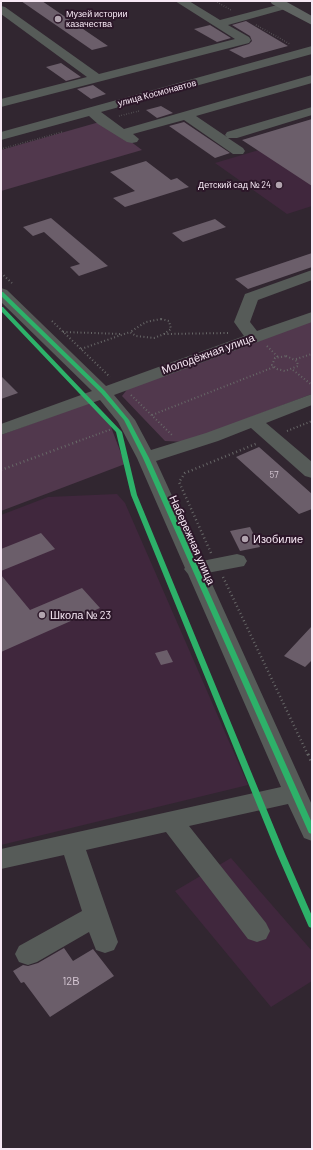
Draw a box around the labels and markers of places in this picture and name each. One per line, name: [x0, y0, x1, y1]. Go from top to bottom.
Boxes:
place label: Музей истории казачества: [66, 9, 128, 30]
marker: Музей истории казачества: [53, 14, 63, 24]
place label: Детский сад № 24: [198, 180, 271, 190]
marker: Детский сад № 24: [274, 180, 284, 190]
place label: Изобилие: [253, 532, 303, 546]
marker: Изобилие: [240, 534, 250, 544]
place label: Школа № 23: [50, 608, 111, 622]
marker: Школа № 23: [37, 610, 47, 620]

